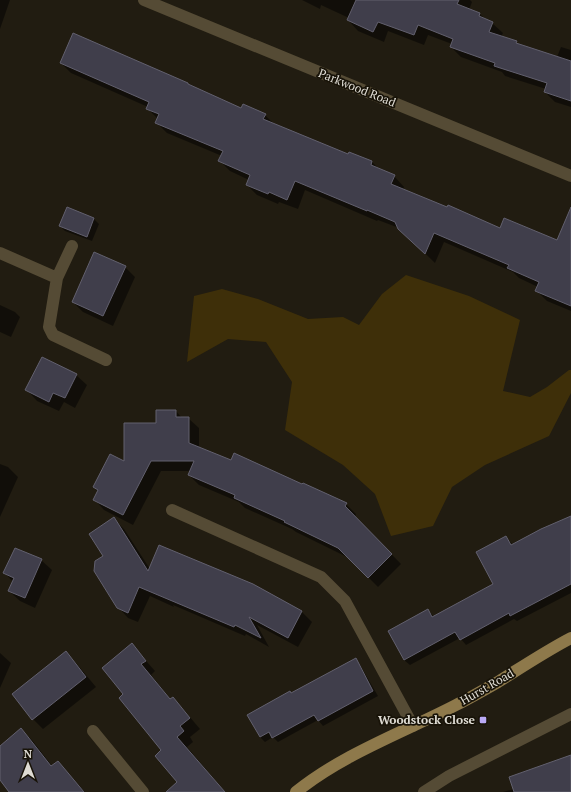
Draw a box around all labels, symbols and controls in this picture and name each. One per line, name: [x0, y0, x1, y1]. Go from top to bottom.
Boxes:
street label: Parkwood Road: [316, 65, 398, 110]
street label: Hurst Road: [457, 665, 517, 708]
place label: Woodstock Close: [378, 712, 476, 727]
marker: Woodstock Close: [478, 715, 488, 725]
north arrow: [8, 744, 48, 784]
text: N: [24, 747, 33, 761]

